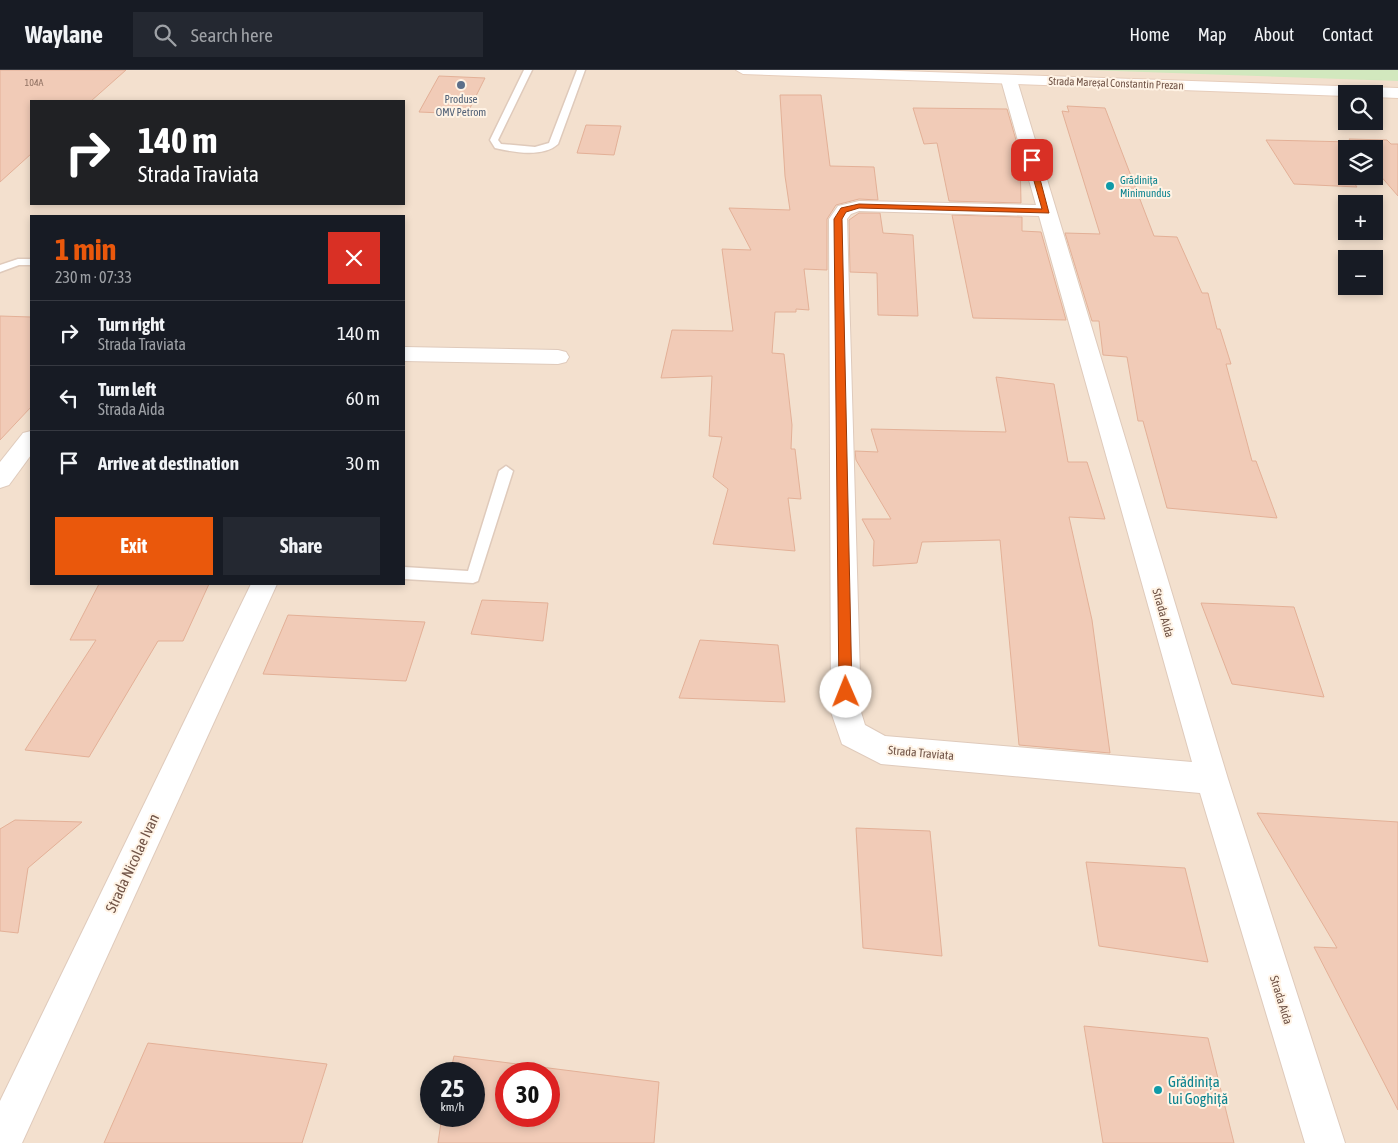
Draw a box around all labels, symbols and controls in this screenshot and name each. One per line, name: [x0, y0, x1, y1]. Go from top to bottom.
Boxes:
search box: [133, 12, 483, 57]
text: Waylane: [25, 21, 103, 48]
icon: search: [151, 21, 179, 49]
text: Search here: [191, 24, 273, 46]
text: Home: [1130, 24, 1170, 45]
text: Map: [1198, 24, 1227, 45]
text: About: [1255, 24, 1294, 45]
text: Contact: [1322, 24, 1373, 45]
street label: Strada Mareșal Constantin Prezan: [1048, 75, 1184, 91]
house number: 104A: [25, 77, 44, 88]
marker: Produse OMV Petrom: [455, 79, 467, 91]
map controls: [1338, 85, 1383, 295]
button: search: [1338, 85, 1383, 130]
place label: Produse OMV Petrom: [436, 93, 486, 118]
icon: right: [55, 120, 120, 185]
text: 140 m: [138, 120, 217, 160]
pin: [1011, 139, 1053, 181]
button: layers: [1338, 140, 1383, 185]
icon: arrive: [1018, 146, 1046, 174]
text: Strada Traviata: [138, 161, 259, 187]
place label: Grădinița Minimundus: [1120, 174, 1171, 199]
marker: Grădinița Minimundus: [1104, 180, 1116, 192]
button: +: [1338, 195, 1383, 240]
text: 1 min: [55, 232, 116, 266]
button: close: [328, 232, 380, 284]
button: −: [1338, 250, 1383, 295]
text: 230 m · 07:33: [55, 268, 132, 286]
text: Turn right: [98, 313, 165, 335]
icon: right: [55, 319, 83, 347]
text: 140 m: [337, 322, 380, 344]
text: Strada Traviata: [98, 335, 186, 353]
text: Turn left: [98, 378, 156, 400]
icon: left: [55, 384, 83, 412]
text: 60 m: [346, 387, 380, 409]
text: Strada Aida: [98, 400, 165, 418]
icon: arrive: [55, 449, 83, 477]
text: Arrive at destination: [98, 452, 239, 474]
text: 30 m: [346, 452, 380, 474]
button: Exit: [55, 517, 213, 575]
button: Share: [223, 517, 380, 575]
street label: Strada Aida: [1149, 587, 1177, 639]
position arrow: [819, 665, 871, 717]
street label: Strada Traviata: [887, 743, 955, 763]
street label: Strada Nicolae Ivan: [102, 811, 162, 915]
street label: Strada Aida: [1267, 974, 1295, 1026]
speed limit sign: 30: [495, 1062, 560, 1127]
place label: Grădinița lui Goghiță: [1168, 1073, 1228, 1107]
text: 25: [441, 1074, 464, 1102]
marker: Grădinița lui Goghiță: [1152, 1084, 1164, 1096]
text: km/h: [441, 1100, 464, 1114]

